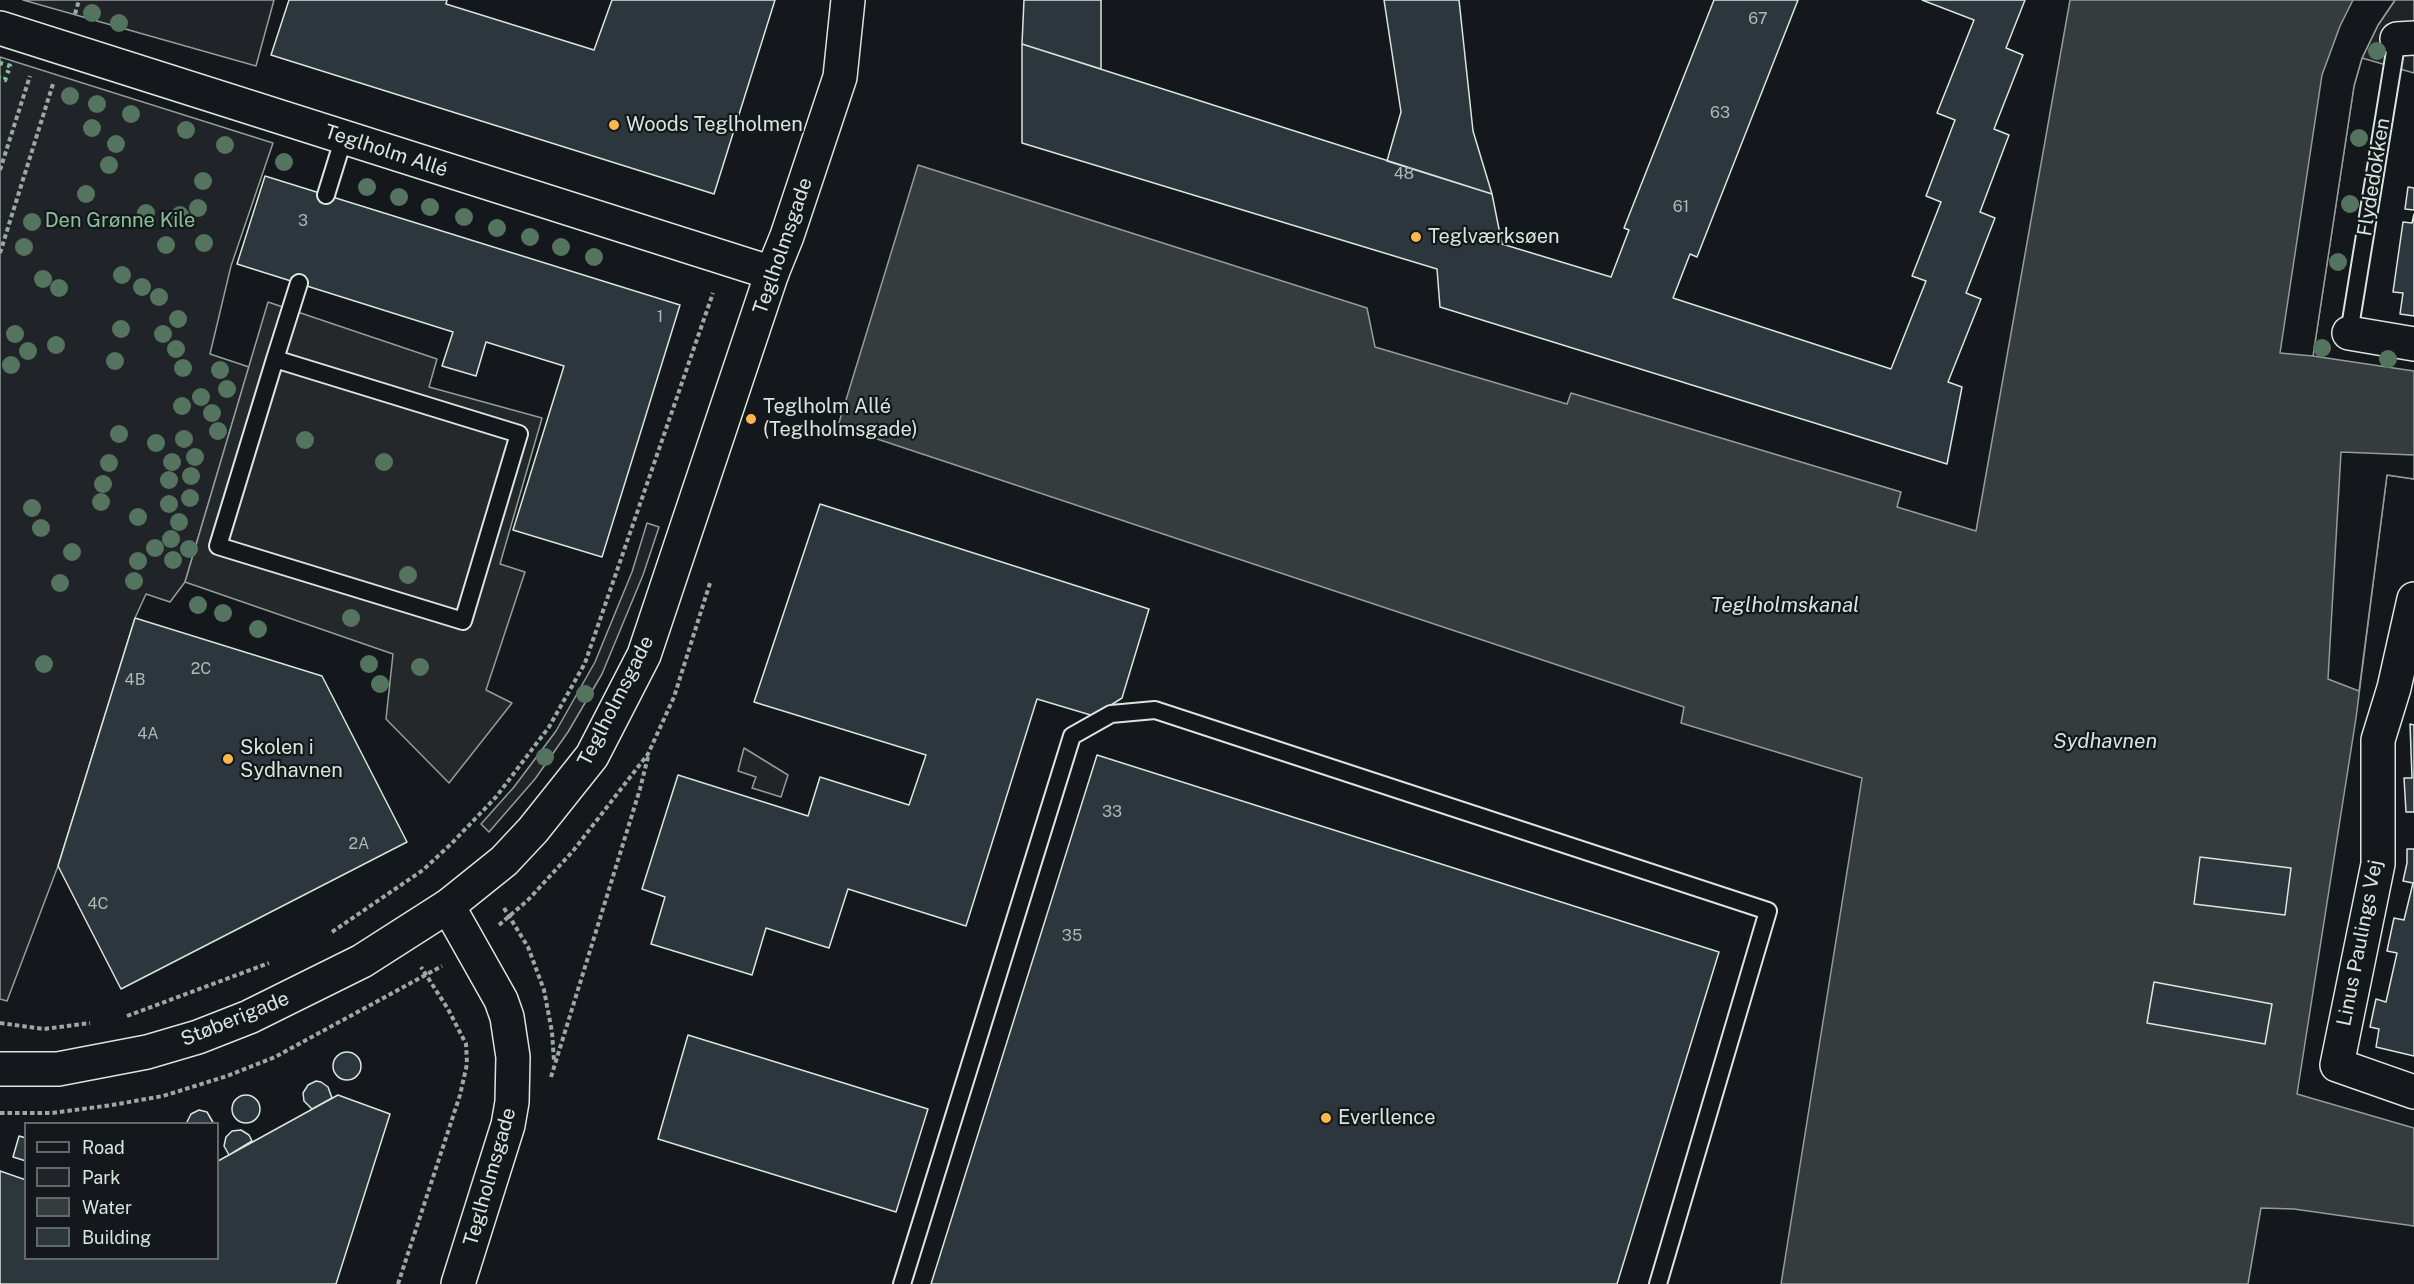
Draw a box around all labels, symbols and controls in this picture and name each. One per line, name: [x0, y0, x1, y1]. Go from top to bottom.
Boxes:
house number: 67: [1748, 9, 1768, 29]
house number: 63: [1710, 103, 1730, 123]
place label: Woods Teglholmen: [626, 113, 803, 137]
street label: Flydedokken: [2353, 116, 2395, 238]
marker: Woods Teglholmen: [607, 118, 621, 132]
street label: Teglholm Allé: [321, 120, 451, 182]
house number: 48: [1394, 164, 1414, 184]
street label: Teglholmsgade: [748, 175, 818, 317]
house number: 61: [1673, 197, 1689, 217]
park label: Den Grønne Kile: [45, 209, 195, 233]
house number: 3: [298, 211, 308, 231]
place label: Teglværksøen: [1428, 225, 1560, 249]
marker: Teglværksøen: [1409, 230, 1423, 244]
house number: 1: [657, 307, 663, 327]
place label: Teglholm Allé (Teglholmsgade): [763, 395, 918, 442]
marker: Teglholm Allé (Teglholmsgade): [744, 412, 758, 426]
water label: Teglholmskanal: [1711, 593, 1859, 619]
street label: Teglholmsgade: [573, 632, 659, 770]
house number: 2C: [191, 659, 211, 679]
house number: 4B: [125, 670, 145, 690]
house number: 4A: [137, 724, 159, 744]
water label: Sydhavnen: [2053, 729, 2157, 755]
place label: Skolen i Sydhavnen: [240, 736, 343, 783]
marker: Skolen i Sydhavnen: [221, 752, 235, 766]
house number: 33: [1102, 802, 1122, 822]
house number: 2A: [349, 834, 369, 854]
street label: Linus Paulings Vej: [2332, 858, 2388, 1028]
house number: 4C: [87, 894, 109, 914]
house number: 35: [1062, 926, 1082, 946]
street label: Støberigade: [177, 986, 293, 1052]
street label: Teglholmsgade: [459, 1105, 521, 1249]
place label: Everllence: [1338, 1106, 1435, 1130]
marker: Everllence: [1319, 1111, 1333, 1125]
legend: [24, 1122, 219, 1260]
text: Road: [82, 1137, 125, 1158]
text: Park: [82, 1167, 120, 1188]
text: Water: [82, 1197, 132, 1218]
text: Building: [82, 1227, 151, 1248]

